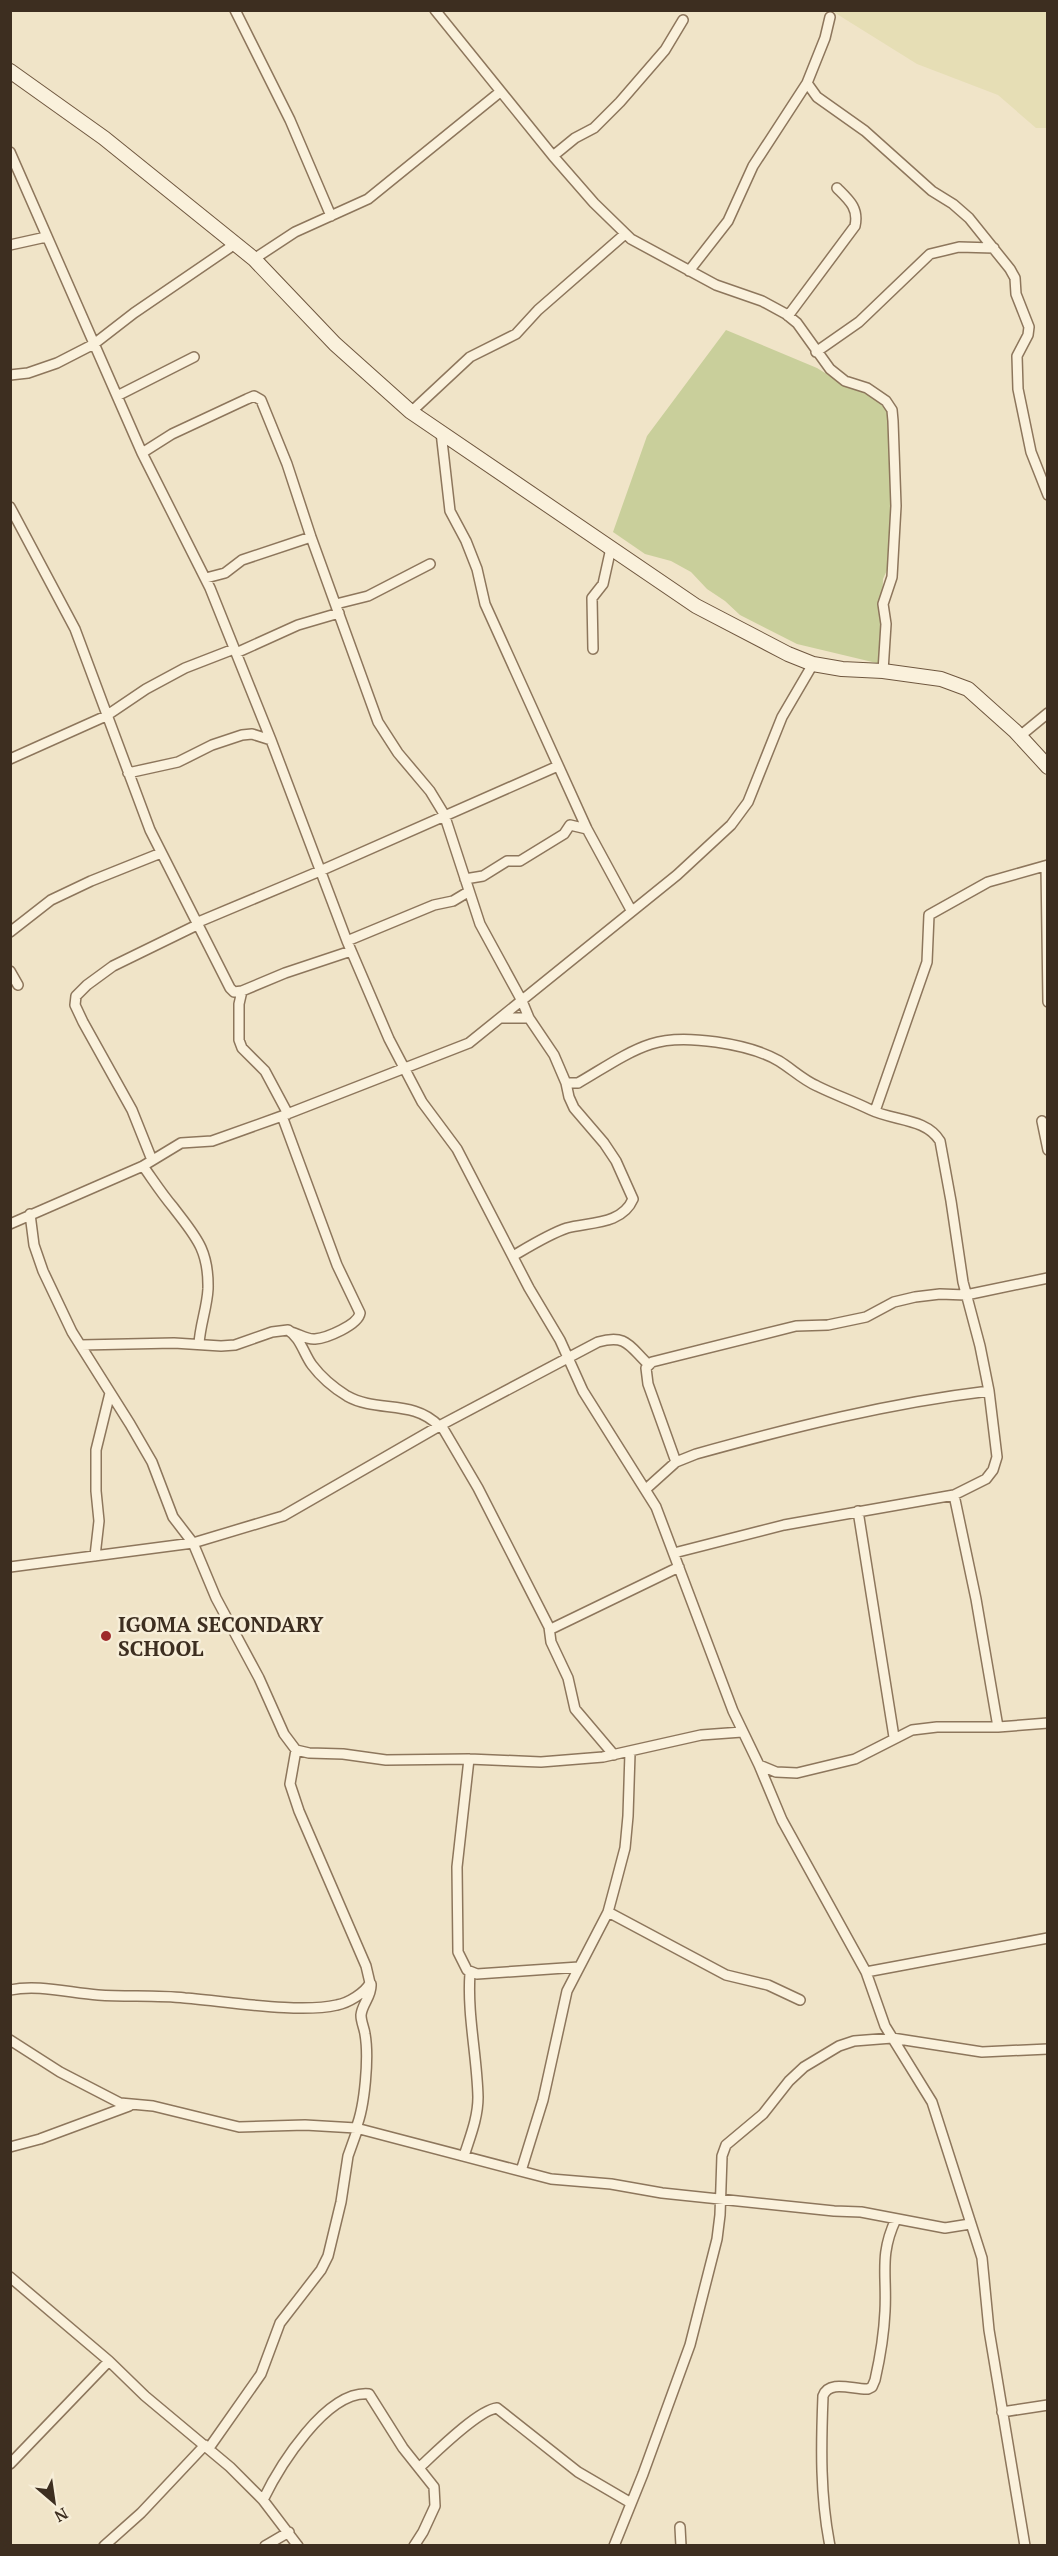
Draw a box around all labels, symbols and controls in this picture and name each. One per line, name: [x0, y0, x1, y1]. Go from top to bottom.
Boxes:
place label: IGOMA SECONDARY SCHOOL: [118, 1610, 324, 1662]
marker: IGOMA SECONDARY SCHOOL: [99, 1629, 113, 1643]
north arrow: [24, 2472, 84, 2532]
text: N: [51, 2503, 72, 2528]

